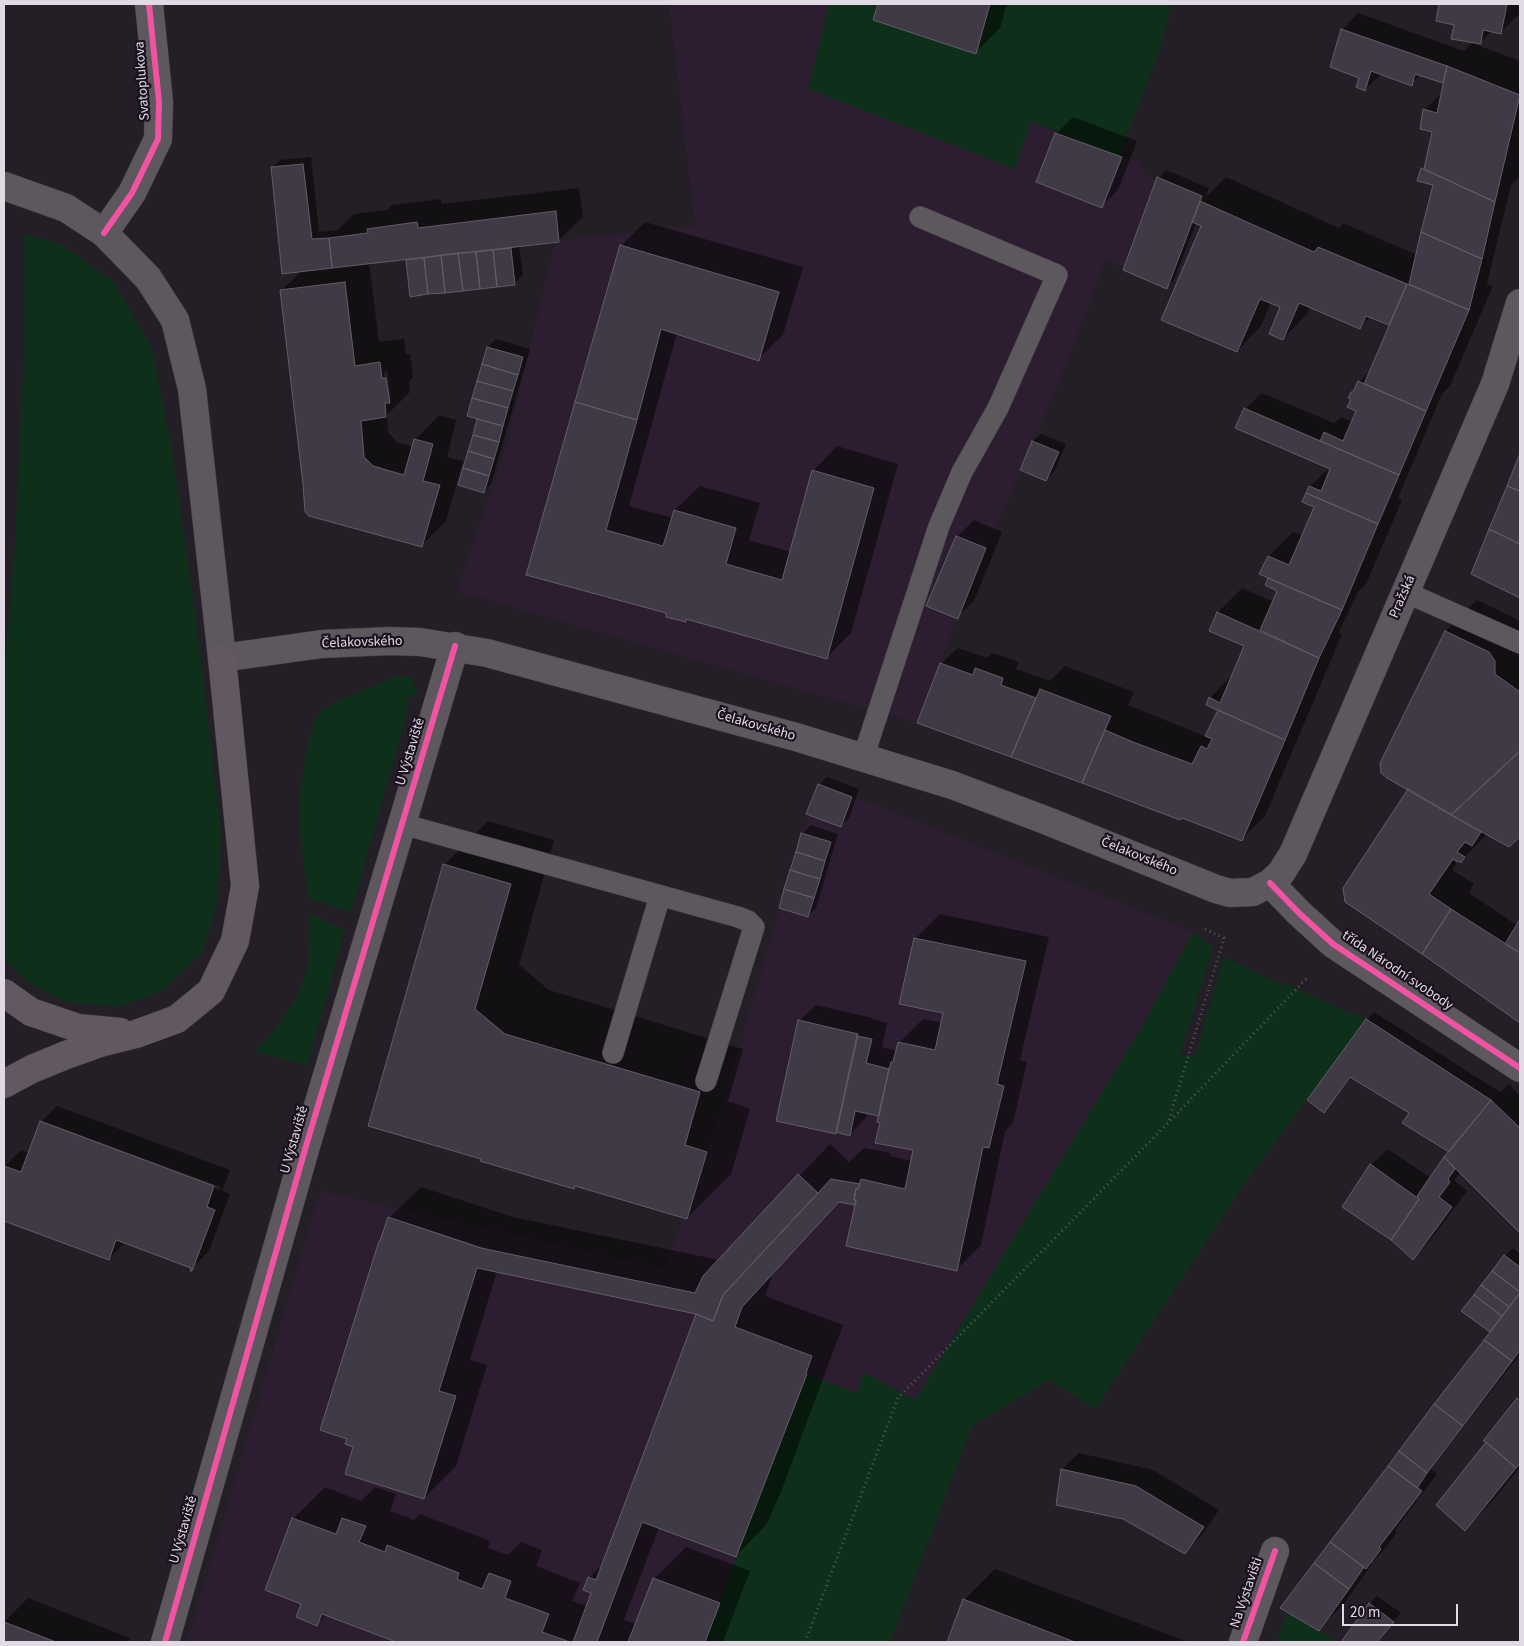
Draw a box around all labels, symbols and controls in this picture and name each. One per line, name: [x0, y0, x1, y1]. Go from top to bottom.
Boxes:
street label: Svatoplukova: [132, 41, 154, 121]
street label: Pražská: [1386, 573, 1420, 621]
street label: Čelakovského: [321, 633, 403, 653]
street label: Čelakovského: [715, 707, 797, 745]
street label: U Výstaviště: [393, 716, 429, 788]
street label: Čelakovského: [1098, 834, 1180, 880]
street label: třída Národní svobody: [1338, 928, 1456, 1014]
street label: U Výstaviště: [277, 1104, 313, 1176]
street label: U Výstaviště: [166, 1494, 202, 1566]
street label: Na Výstavišti: [1227, 1556, 1267, 1630]
scale bar: [1344, 1594, 1460, 1626]
text: 20 m: [1350, 1602, 1380, 1623]

